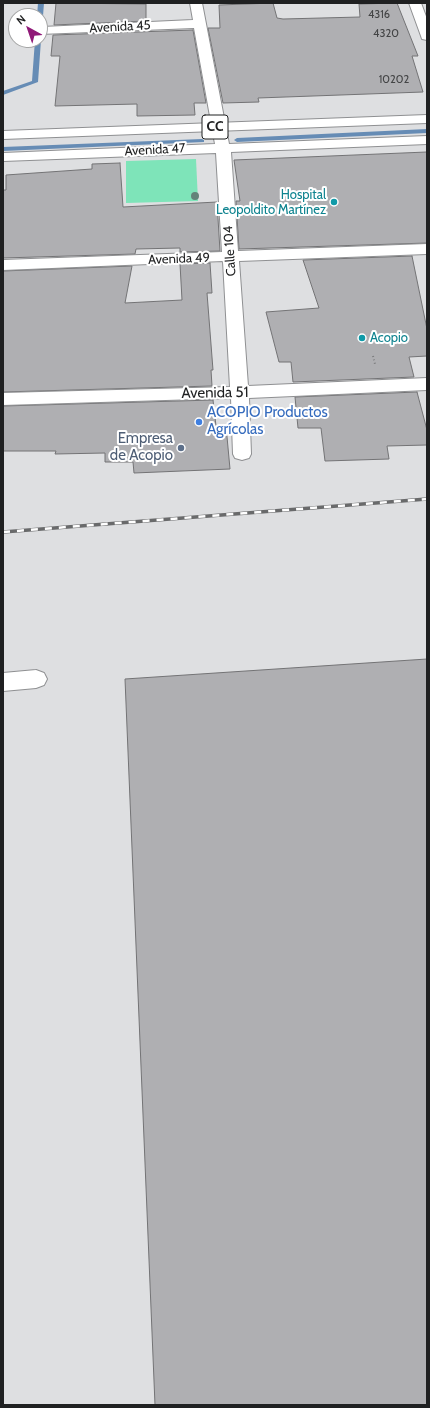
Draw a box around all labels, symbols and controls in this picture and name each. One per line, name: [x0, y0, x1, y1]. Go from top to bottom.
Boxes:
north arrow: [8, 8, 48, 48]
house number: 4316: [368, 8, 390, 22]
text: N: [13, 12, 28, 27]
street label: Avenida 45: [89, 18, 151, 36]
house number: 4320: [373, 27, 399, 41]
house number: 10202: [379, 73, 409, 87]
road number: CC: [202, 115, 228, 139]
street label: Avenida 47: [124, 141, 186, 159]
place label: Hospital Leopoldito Martínez: [216, 187, 326, 218]
marker: Hospital Leopoldito Martínez: [329, 197, 339, 207]
street label: Calle 104: [220, 225, 240, 277]
street label: Avenida 49: [148, 250, 210, 268]
place label: Acopio: [370, 330, 408, 346]
marker: Acopio: [357, 333, 367, 343]
street label: Avenida 51: [181, 383, 249, 403]
place label: ACOPIO Productos Agrícolas: [207, 404, 328, 439]
marker: ACOPIO Productos Agrícolas: [194, 417, 204, 427]
place label: Empresa de Acopio: [110, 430, 173, 465]
marker: Empresa de Acopio: [176, 443, 186, 453]

